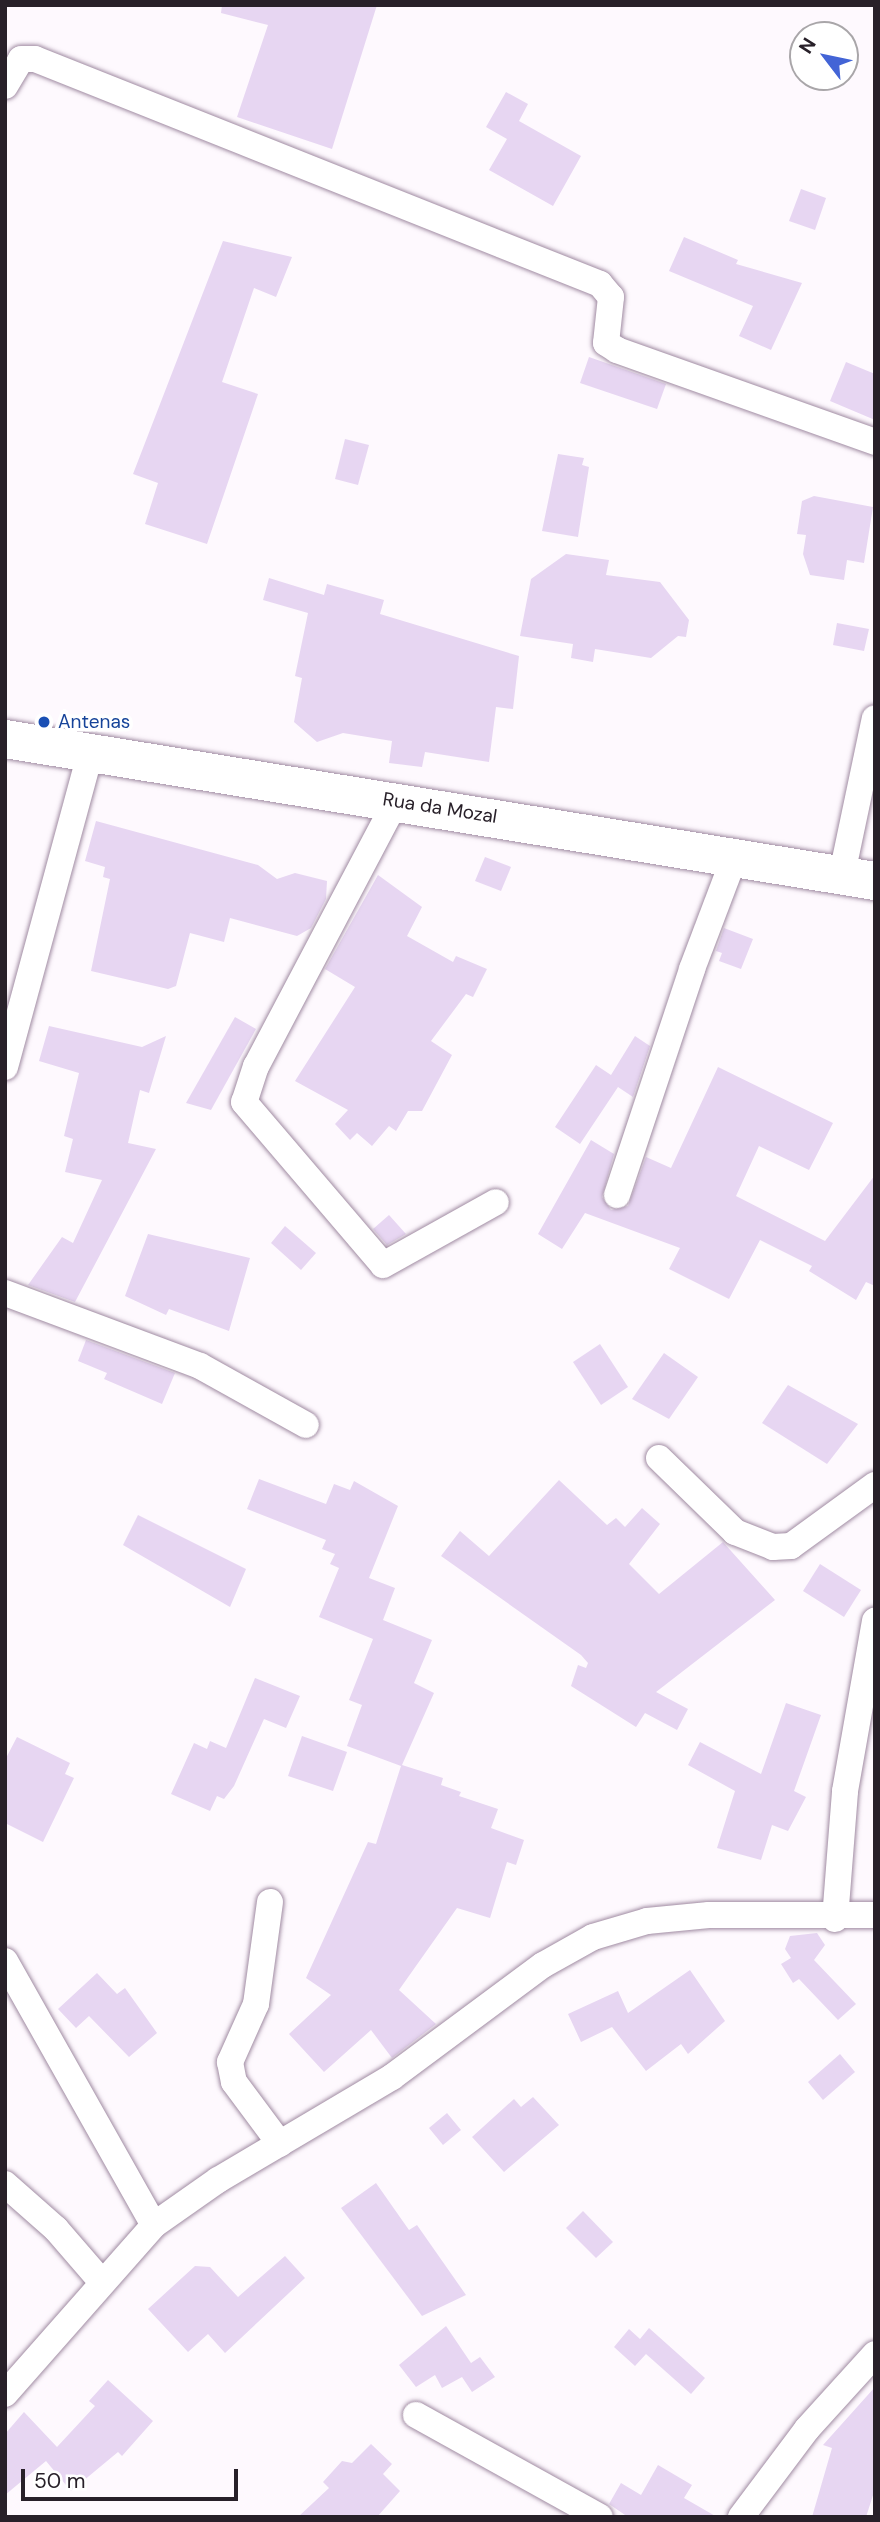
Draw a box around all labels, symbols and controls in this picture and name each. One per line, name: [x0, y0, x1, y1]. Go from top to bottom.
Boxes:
north arrow: [789, 21, 859, 91]
text: N: [793, 33, 822, 58]
place label: Antenas: [58, 711, 130, 733]
marker: Antenas: [36, 714, 52, 730]
street label: Rua da Mozal: [381, 788, 499, 828]
scale bar: [24, 2456, 242, 2500]
text: 50 m: [34, 2467, 85, 2495]

